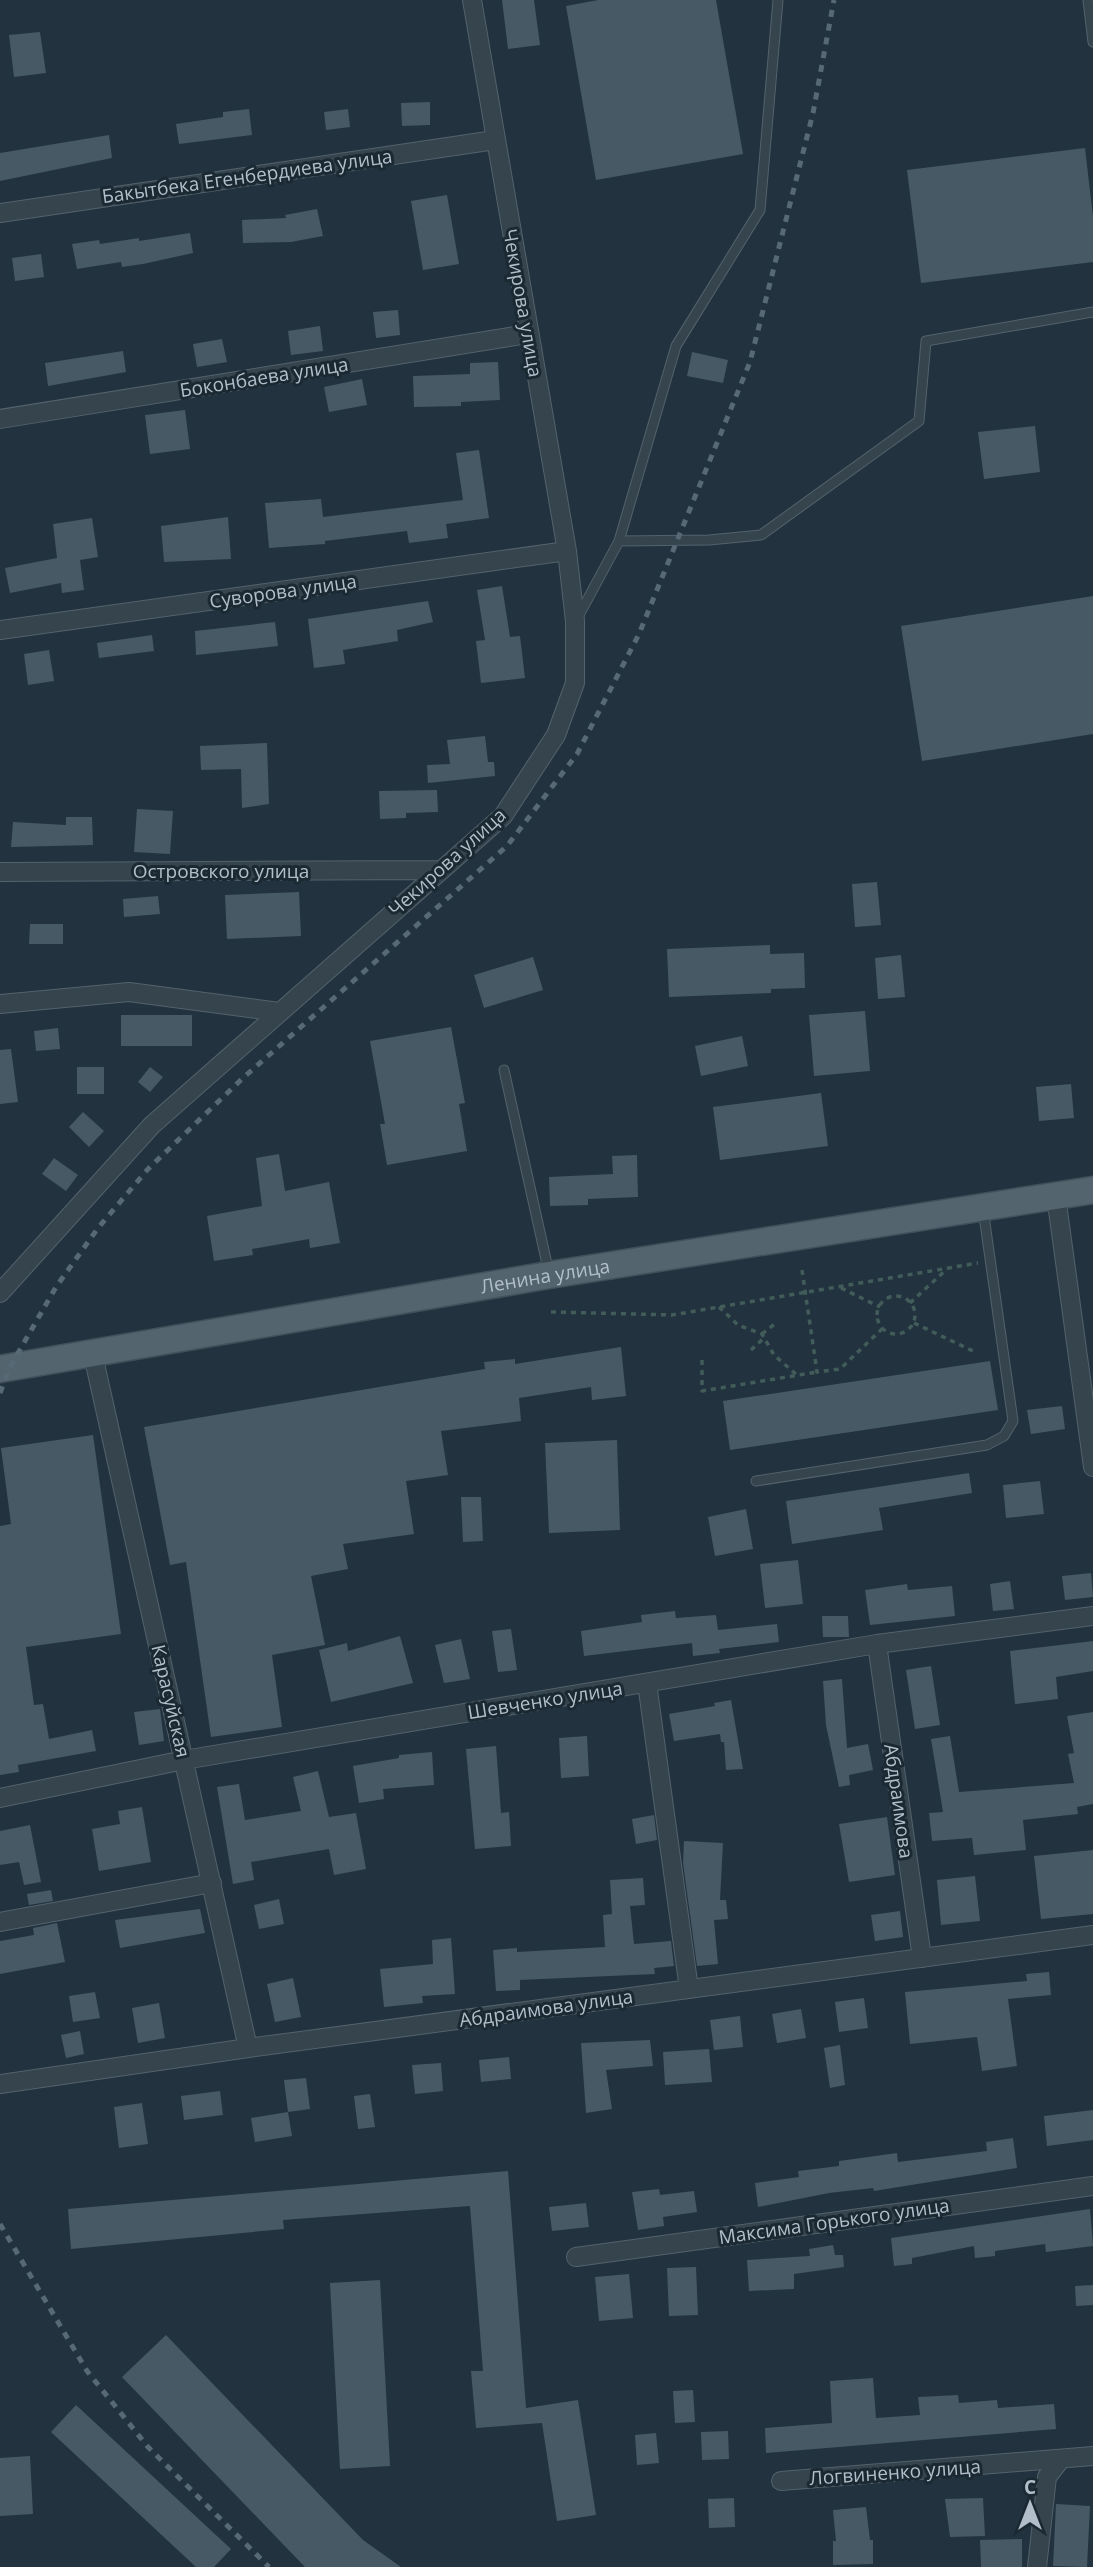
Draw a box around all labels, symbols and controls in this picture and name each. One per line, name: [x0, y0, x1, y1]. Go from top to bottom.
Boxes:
street label: Бакытбека Егенбердиева улица: [100, 143, 394, 209]
street label: Чекирова улица: [497, 227, 549, 379]
street label: Боконбаева улица: [178, 351, 350, 403]
street label: Суворова улица: [208, 568, 358, 614]
street label: Чекирова улица: [383, 802, 511, 922]
street label: Островского улица: [133, 858, 309, 884]
street label: Ленина улица: [478, 1253, 612, 1300]
street label: Карасуйская: [145, 1642, 197, 1760]
street label: Шевченко улица: [466, 1675, 624, 1725]
street label: Абдраимова: [878, 1742, 920, 1860]
street label: Абдраимова улица: [457, 1983, 635, 2033]
street label: Максима Горького улица: [717, 2192, 951, 2250]
street label: Логвиненко улица: [808, 2453, 982, 2491]
north arrow: [995, 2469, 1065, 2539]
text: С: [1024, 2474, 1036, 2500]

